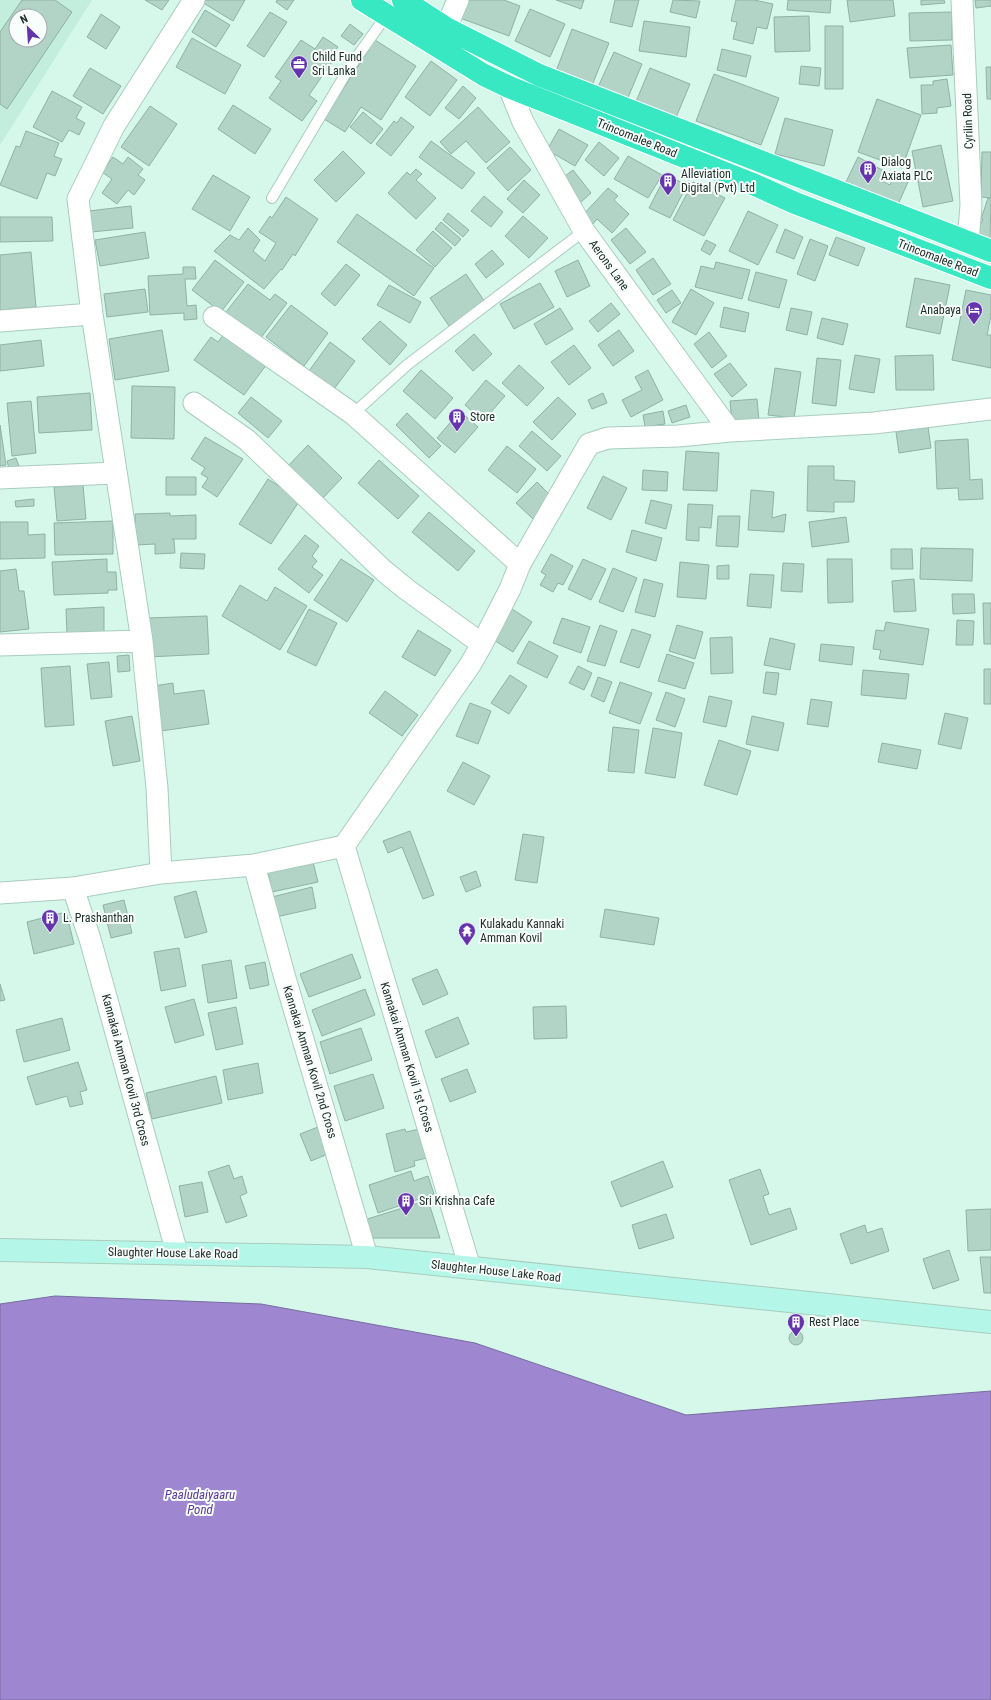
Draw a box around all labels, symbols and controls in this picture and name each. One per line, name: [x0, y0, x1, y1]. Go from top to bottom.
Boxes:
north arrow: [8, 8, 48, 48]
text: N: [18, 12, 30, 27]
place label: Child Fund Sri Lanka: [312, 50, 362, 78]
office icon: Child Fund Sri Lanka: [289, 54, 309, 79]
street label: Cyrilin Road: [960, 93, 976, 149]
street label: Trincomalee Road: [595, 116, 679, 160]
place label: Dialog Axiata PLC: [881, 155, 933, 183]
building icon: Dialog Axiata PLC: [858, 159, 878, 184]
place label: Alleviation Digital (Pvt) Ltd: [681, 167, 755, 195]
building icon: Alleviation Digital (Pvt) Ltd: [658, 171, 678, 196]
street label: Trincomalee Road: [896, 236, 980, 280]
street label: Aerons Lane: [586, 237, 632, 293]
hotel icon: Anabaya: [964, 300, 984, 325]
place label: Anabaya: [920, 303, 961, 317]
building icon: Store: [447, 407, 467, 432]
place label: Store: [470, 410, 495, 424]
building icon: L. Prashanthan: [40, 908, 60, 933]
place label: L. Prashanthan: [63, 911, 134, 925]
place label: Kulakadu Kannaki Amman Kovil: [480, 917, 564, 945]
temple icon: Kulakadu Kannaki Amman Kovil: [457, 921, 477, 946]
street label: Kannakai Amman Kovil 1st Cross: [377, 980, 437, 1134]
street label: Kannakai Amman Kovil 2nd Cross: [280, 984, 340, 1140]
street label: Kannakai Amman Kovil 3rd Cross: [99, 992, 153, 1148]
building icon: Sri Krishna Cafe: [396, 1191, 416, 1216]
place label: Sri Krishna Cafe: [419, 1194, 495, 1208]
street label: Slaughter House Lake Road: [108, 1245, 238, 1261]
street label: Slaughter House Lake Road: [431, 1257, 561, 1285]
building icon: Rest Place: [786, 1312, 806, 1337]
place label: Rest Place: [809, 1315, 859, 1329]
water label: Paaludaiyaaru Pond: [165, 1487, 235, 1517]

